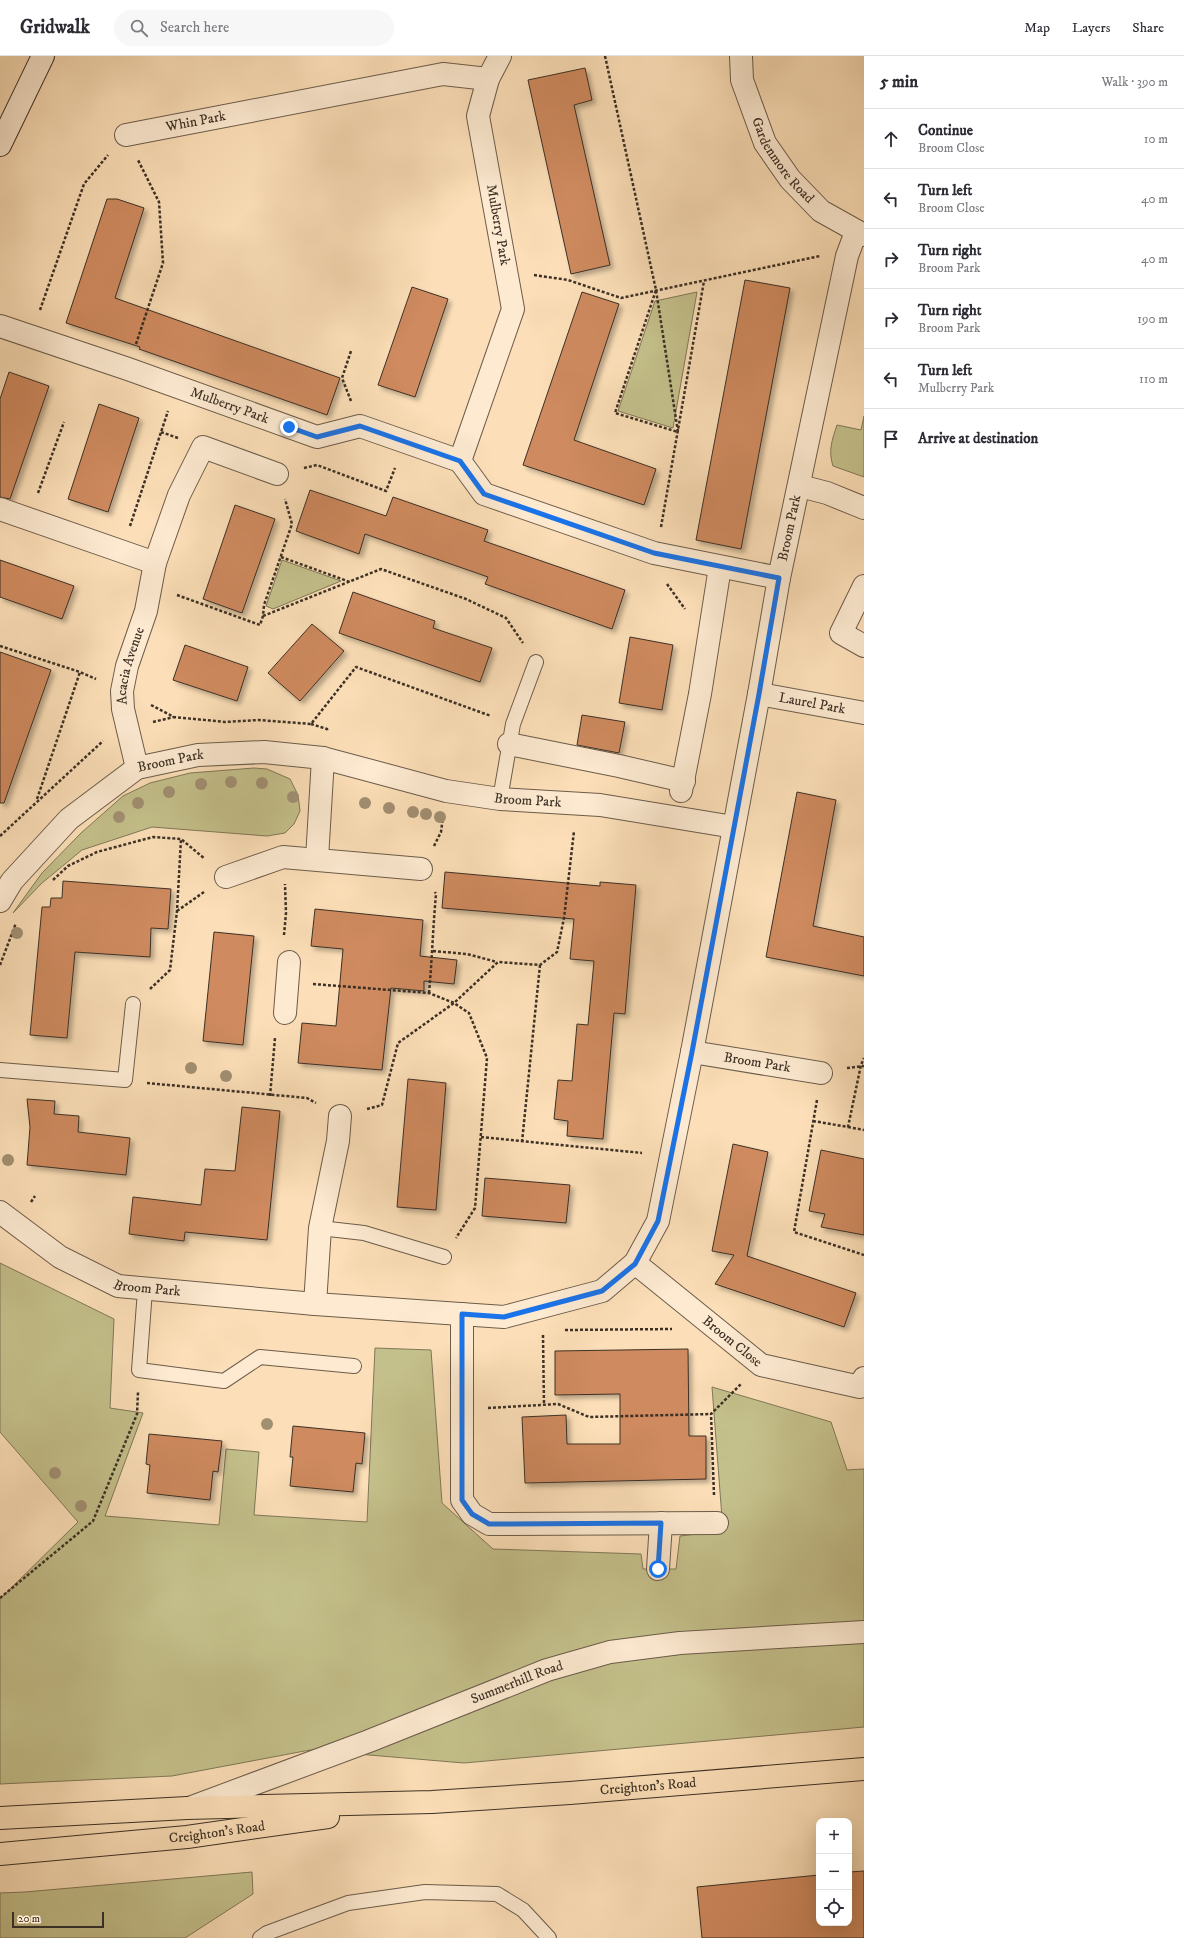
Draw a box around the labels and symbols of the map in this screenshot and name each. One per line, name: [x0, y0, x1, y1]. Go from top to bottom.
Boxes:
street label: Whin Park: [163, 107, 227, 136]
street label: Gardenmore Road: [747, 115, 818, 207]
street label: Mulberry Park: [482, 183, 514, 267]
street label: Mulberry Park: [188, 383, 271, 428]
route end: [280, 418, 298, 436]
street label: Broom Park: [774, 493, 805, 563]
street label: Acacia Avenue: [113, 624, 149, 705]
street label: Laurel Park: [777, 689, 847, 718]
street label: Broom Park: [136, 746, 204, 777]
street label: Broom Park: [493, 789, 562, 812]
street label: Broom Park: [722, 1048, 792, 1077]
street label: Broom Park: [110, 1276, 181, 1301]
street label: Broom Close: [699, 1312, 766, 1371]
route start: [649, 1560, 667, 1578]
street label: Summerhill Road: [468, 1657, 565, 1708]
street label: Creighton's Road: [599, 1774, 697, 1800]
street label: Creighton's Road: [168, 1817, 266, 1848]
scale bar: [12, 1910, 104, 1929]

